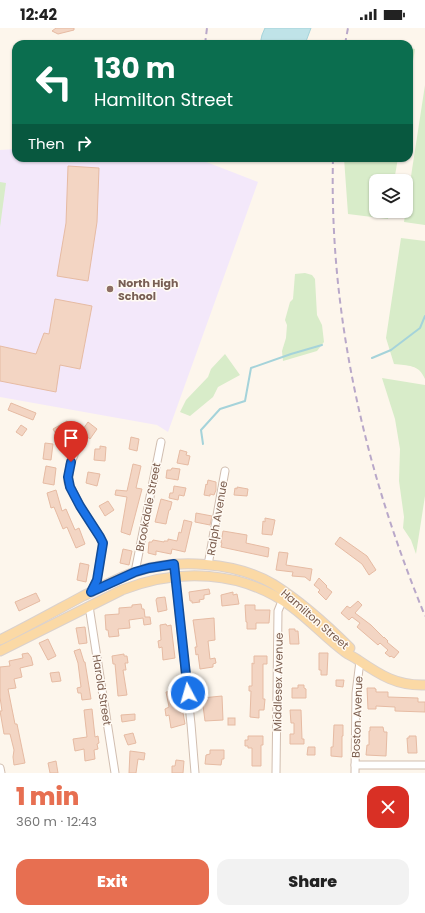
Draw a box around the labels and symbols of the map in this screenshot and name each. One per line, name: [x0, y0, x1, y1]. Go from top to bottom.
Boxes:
place label: North High School: [118, 275, 178, 304]
marker: North High School: [105, 284, 115, 294]
pin: [54, 421, 88, 462]
street label: Brookdale Street: [132, 461, 164, 553]
street label: Ralph Avenue: [203, 479, 231, 557]
street label: Hamilton Street: [278, 585, 352, 653]
street label: Middlesex Avenue: [269, 632, 287, 731]
street label: Harold Street: [89, 653, 115, 727]
position arrow: [167, 672, 209, 714]
street label: Boston Avenue: [348, 676, 366, 758]

